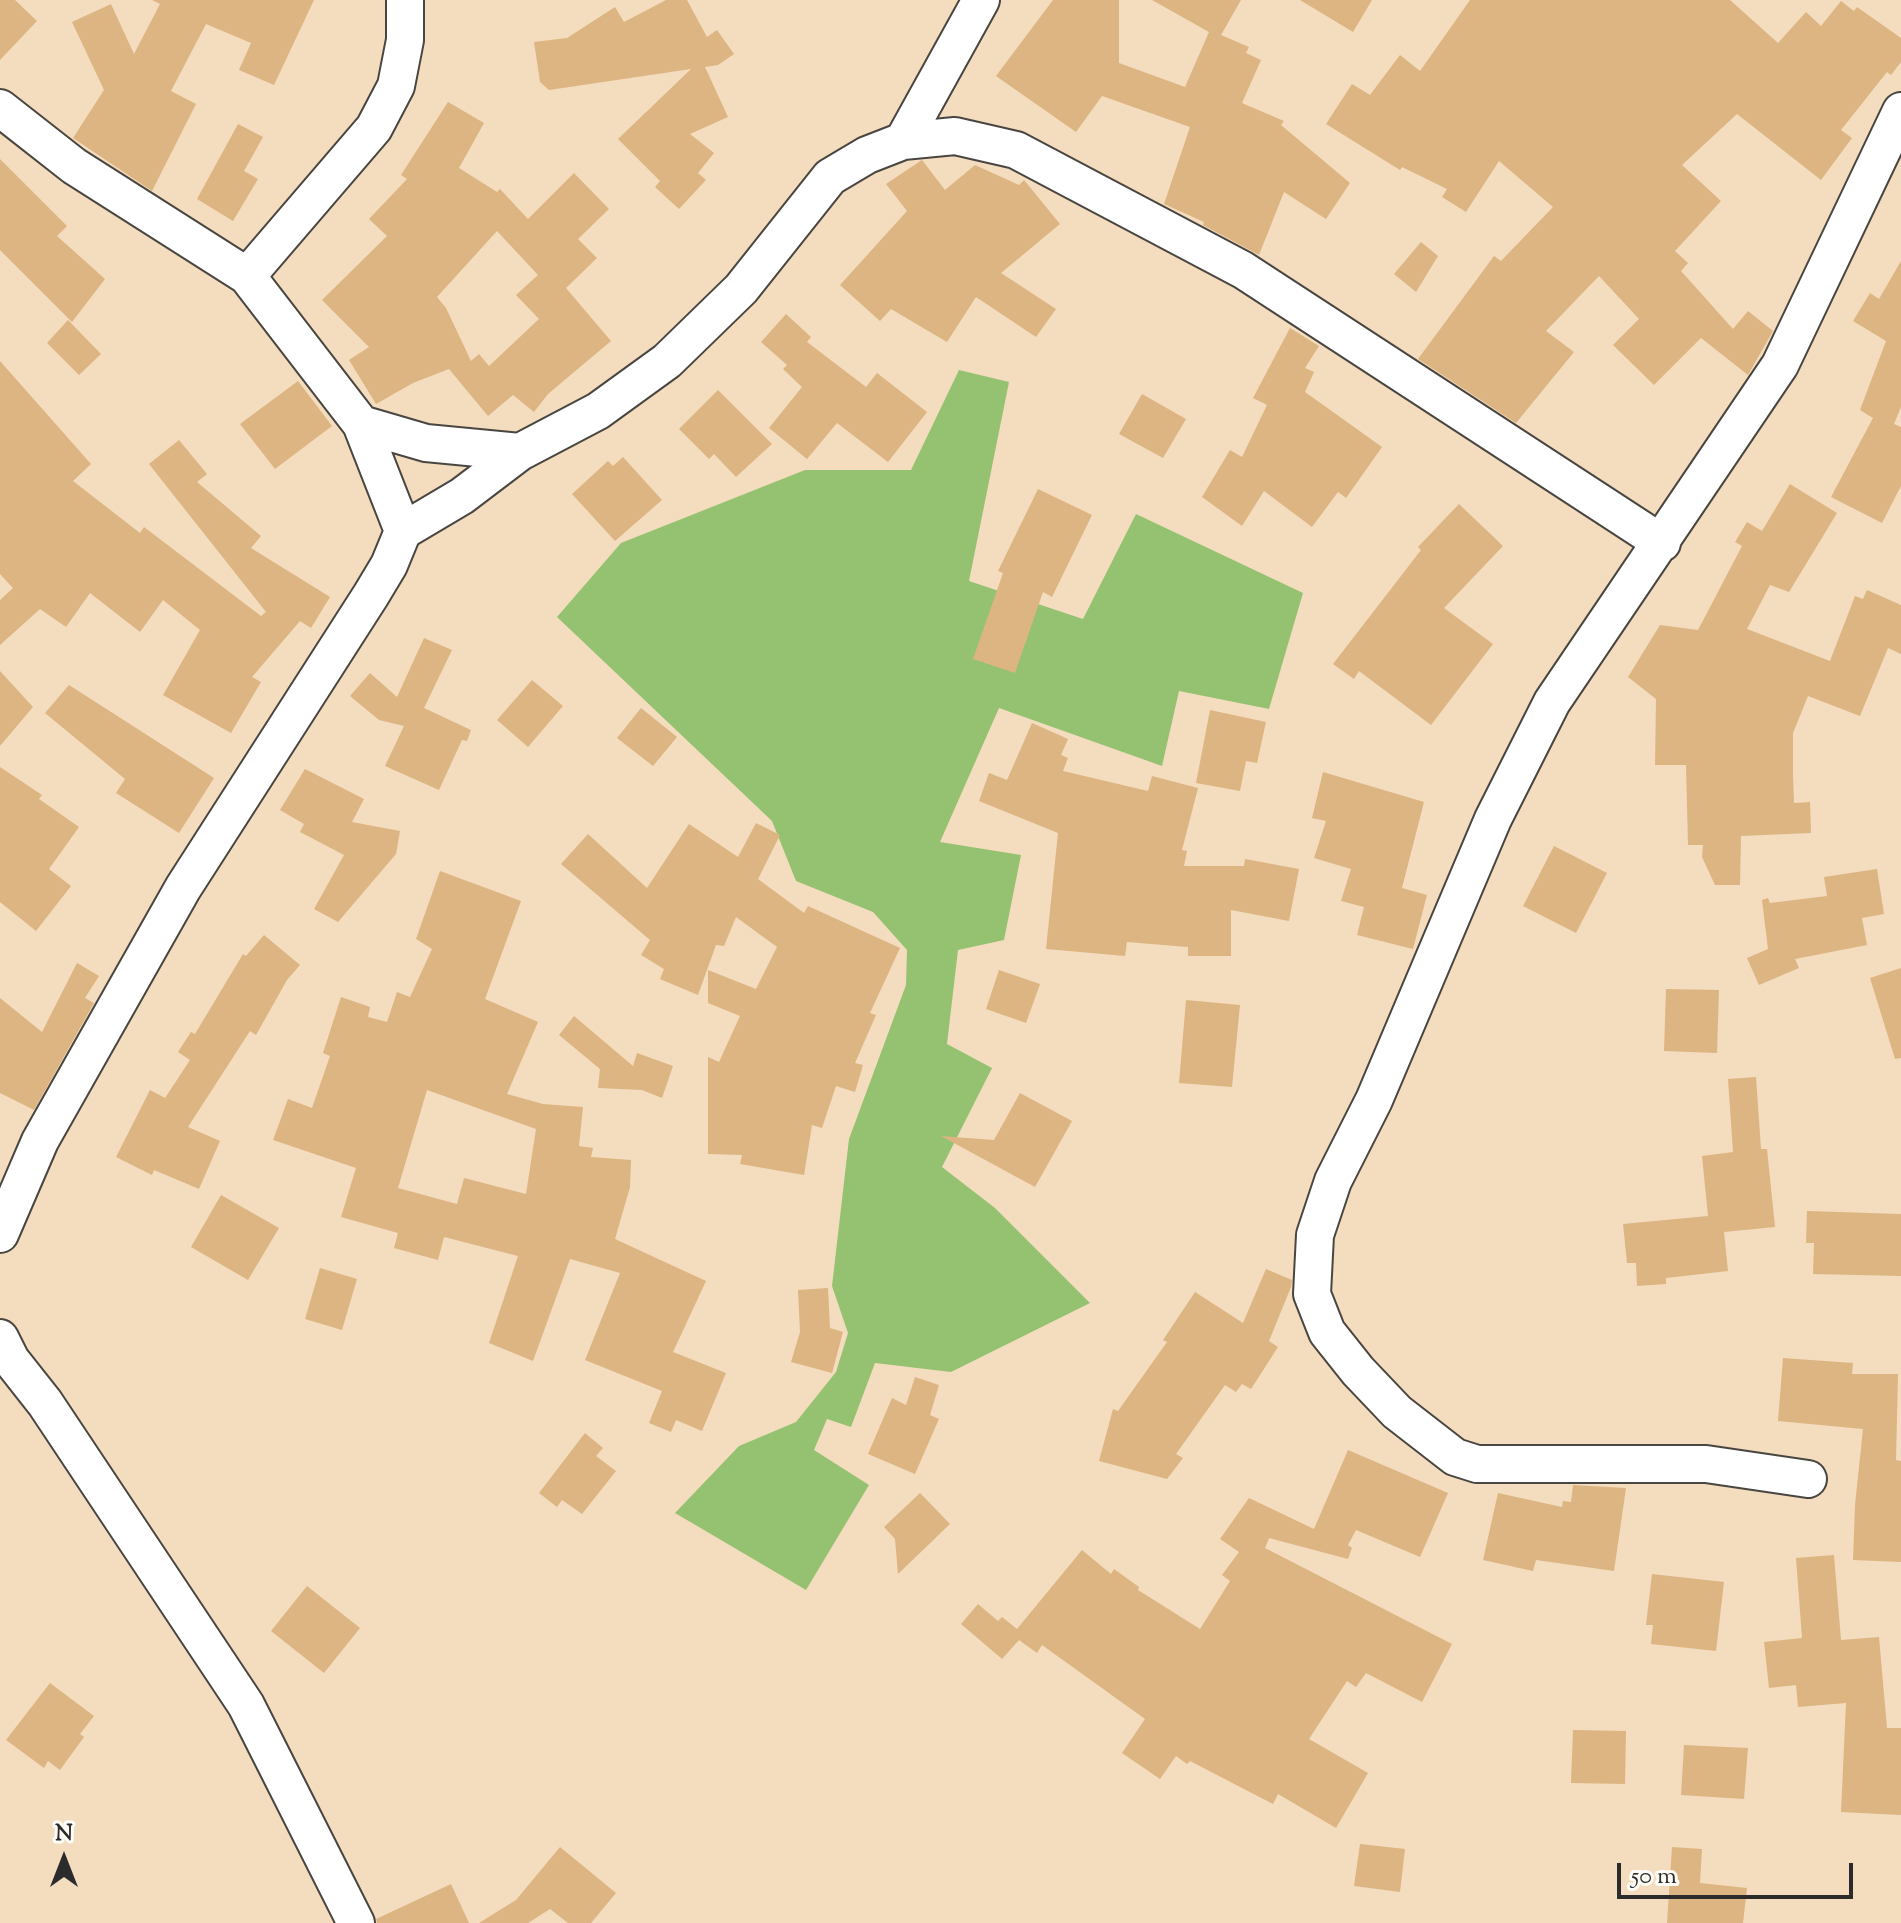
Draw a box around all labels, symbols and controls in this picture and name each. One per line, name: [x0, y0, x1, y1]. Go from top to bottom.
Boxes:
north arrow: [24, 1819, 104, 1899]
text: N: [55, 1819, 73, 1851]
scale bar: [1621, 1847, 1857, 1897]
text: 50 m: [1631, 1860, 1677, 1894]

